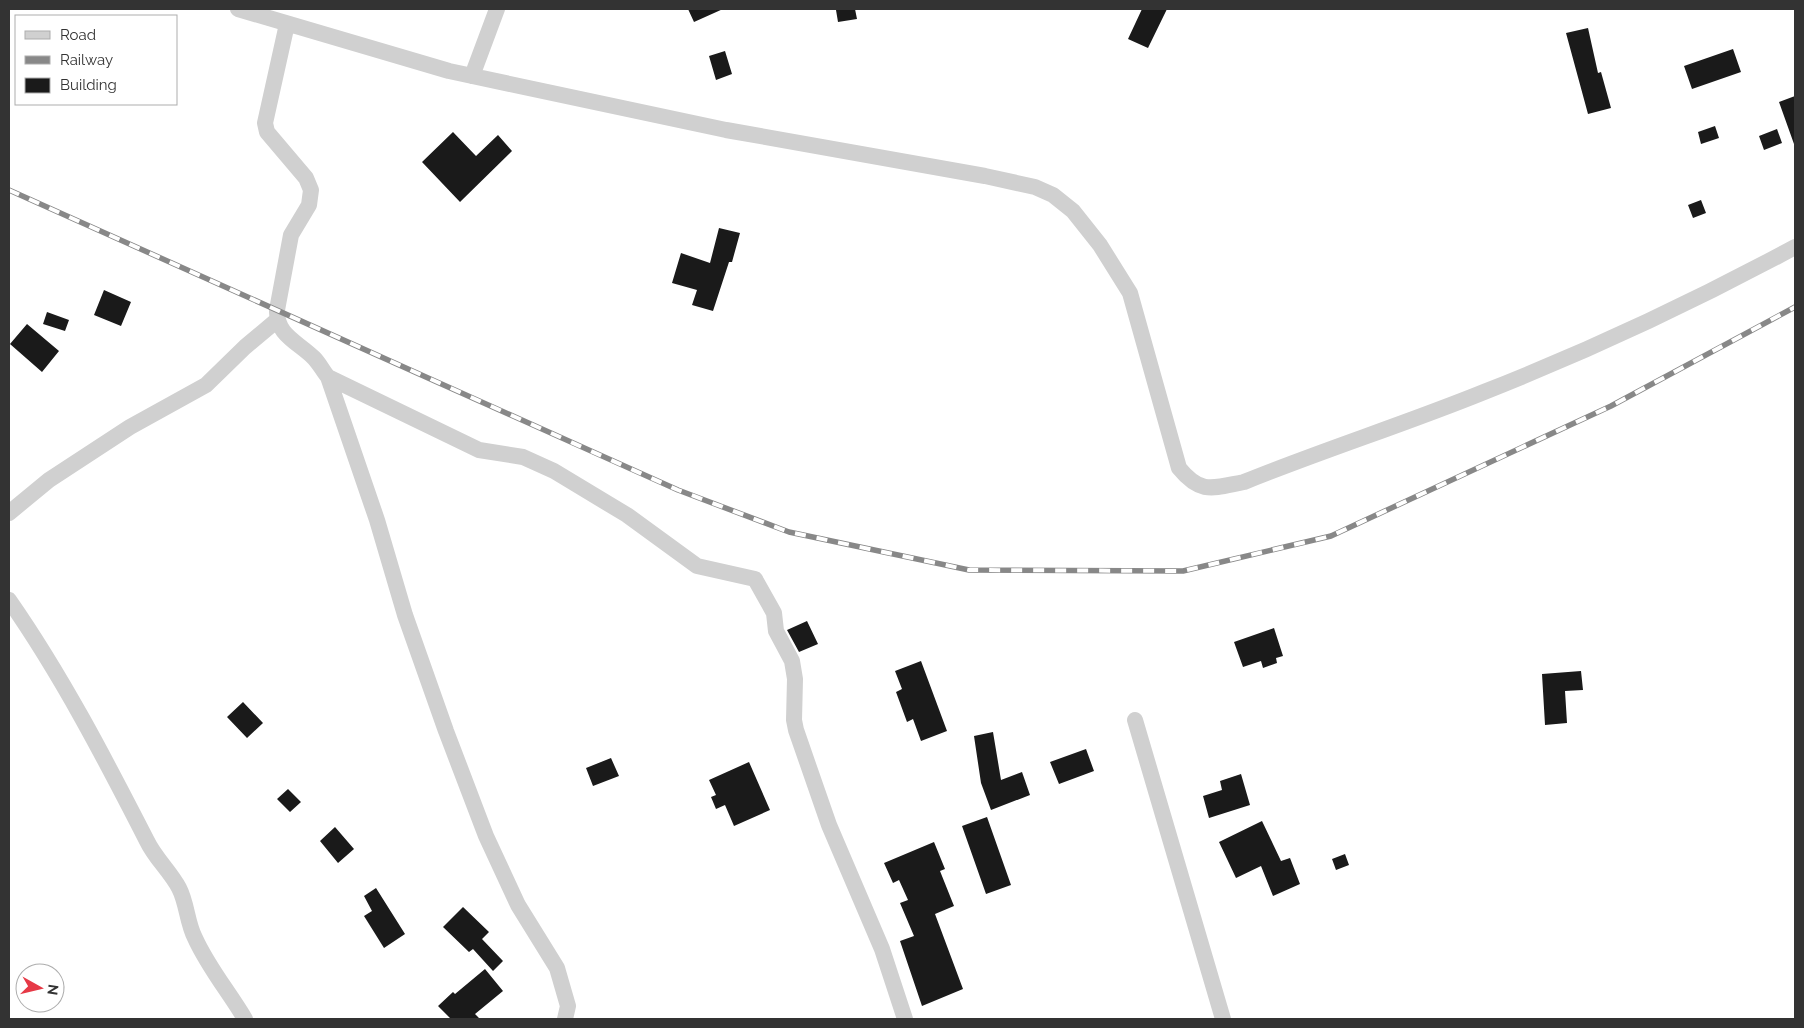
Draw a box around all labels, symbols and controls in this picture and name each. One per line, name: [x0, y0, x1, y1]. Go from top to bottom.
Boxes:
legend: [15, 15, 178, 105]
text: Road: [60, 26, 96, 44]
text: Railway: [60, 51, 113, 69]
text: Building: [60, 76, 117, 94]
north arrow: [15, 963, 65, 1013]
text: N: [44, 983, 62, 996]

